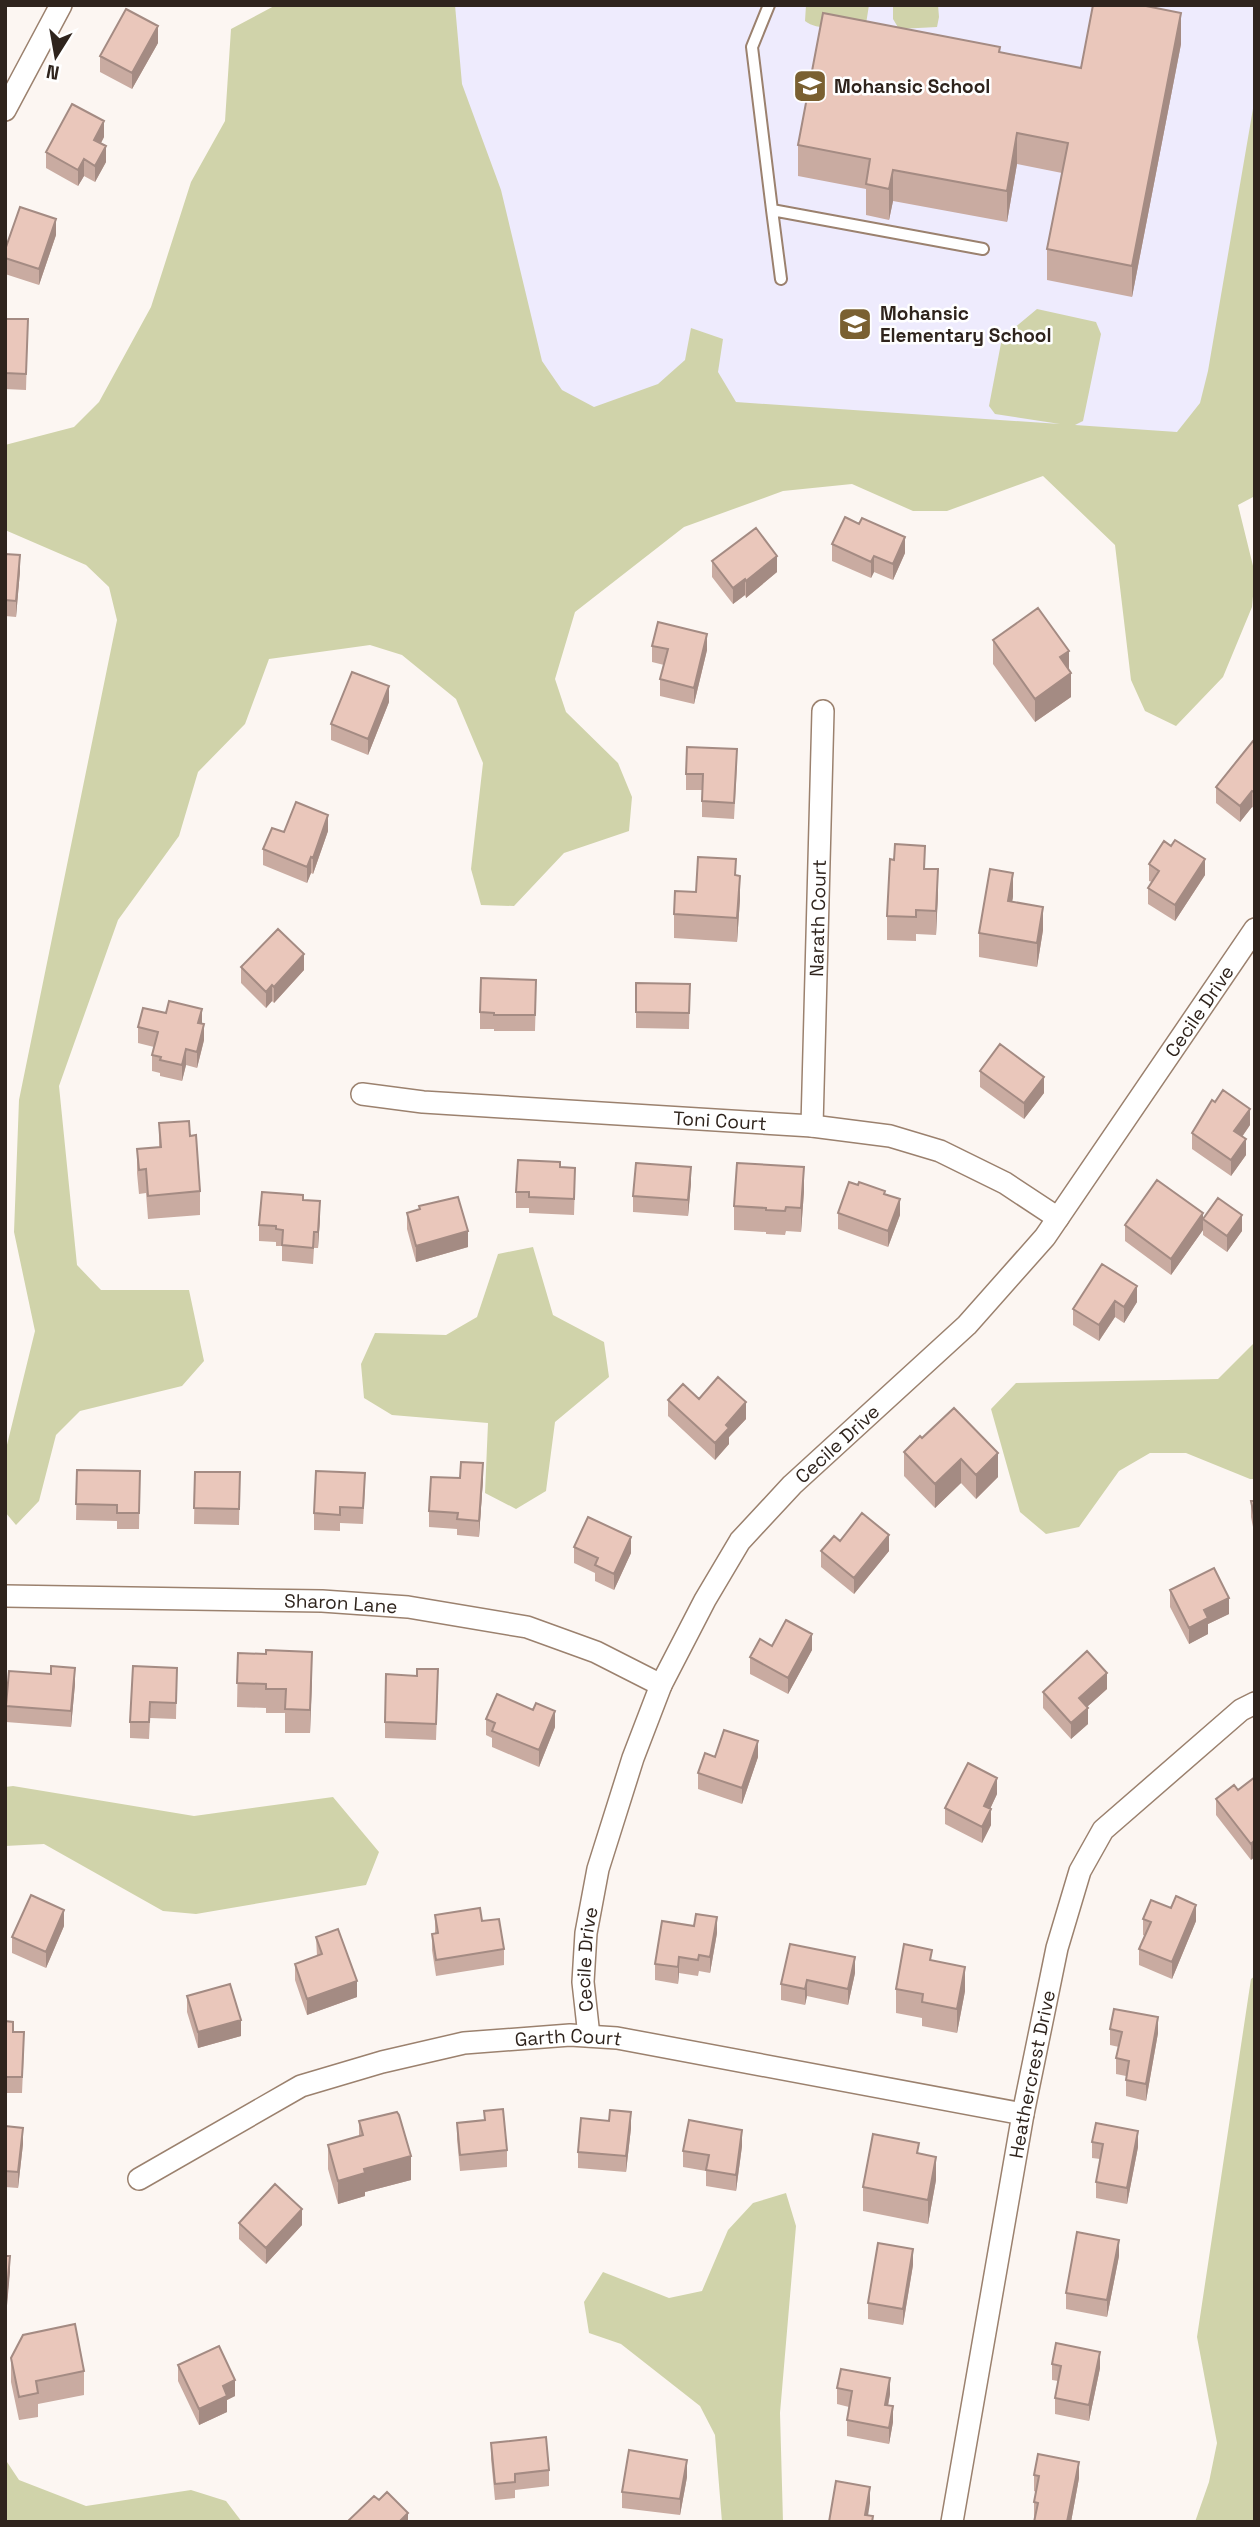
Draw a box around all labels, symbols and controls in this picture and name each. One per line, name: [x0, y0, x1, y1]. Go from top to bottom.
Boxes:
north arrow: [21, 21, 91, 91]
text: N: [44, 59, 61, 86]
school or university icon: Mohansic School: [791, 67, 829, 105]
place label: Mohansic School: [834, 74, 990, 99]
place label: Mohansic Elementary School: [880, 301, 1052, 348]
school or university icon: Mohansic Elementary School: [836, 305, 874, 343]
street label: Narath Court: [804, 859, 832, 977]
street label: Cecile Drive: [1159, 961, 1240, 1062]
street label: Toni Court: [672, 1105, 767, 1136]
street label: Cecile Drive: [790, 1399, 885, 1489]
street label: Sharon Lane: [284, 1588, 398, 1619]
street label: Cecile Drive: [571, 1905, 604, 2013]
street label: Heathercrest Drive: [1004, 1988, 1061, 2160]
street label: Garth Court: [514, 2023, 624, 2052]

